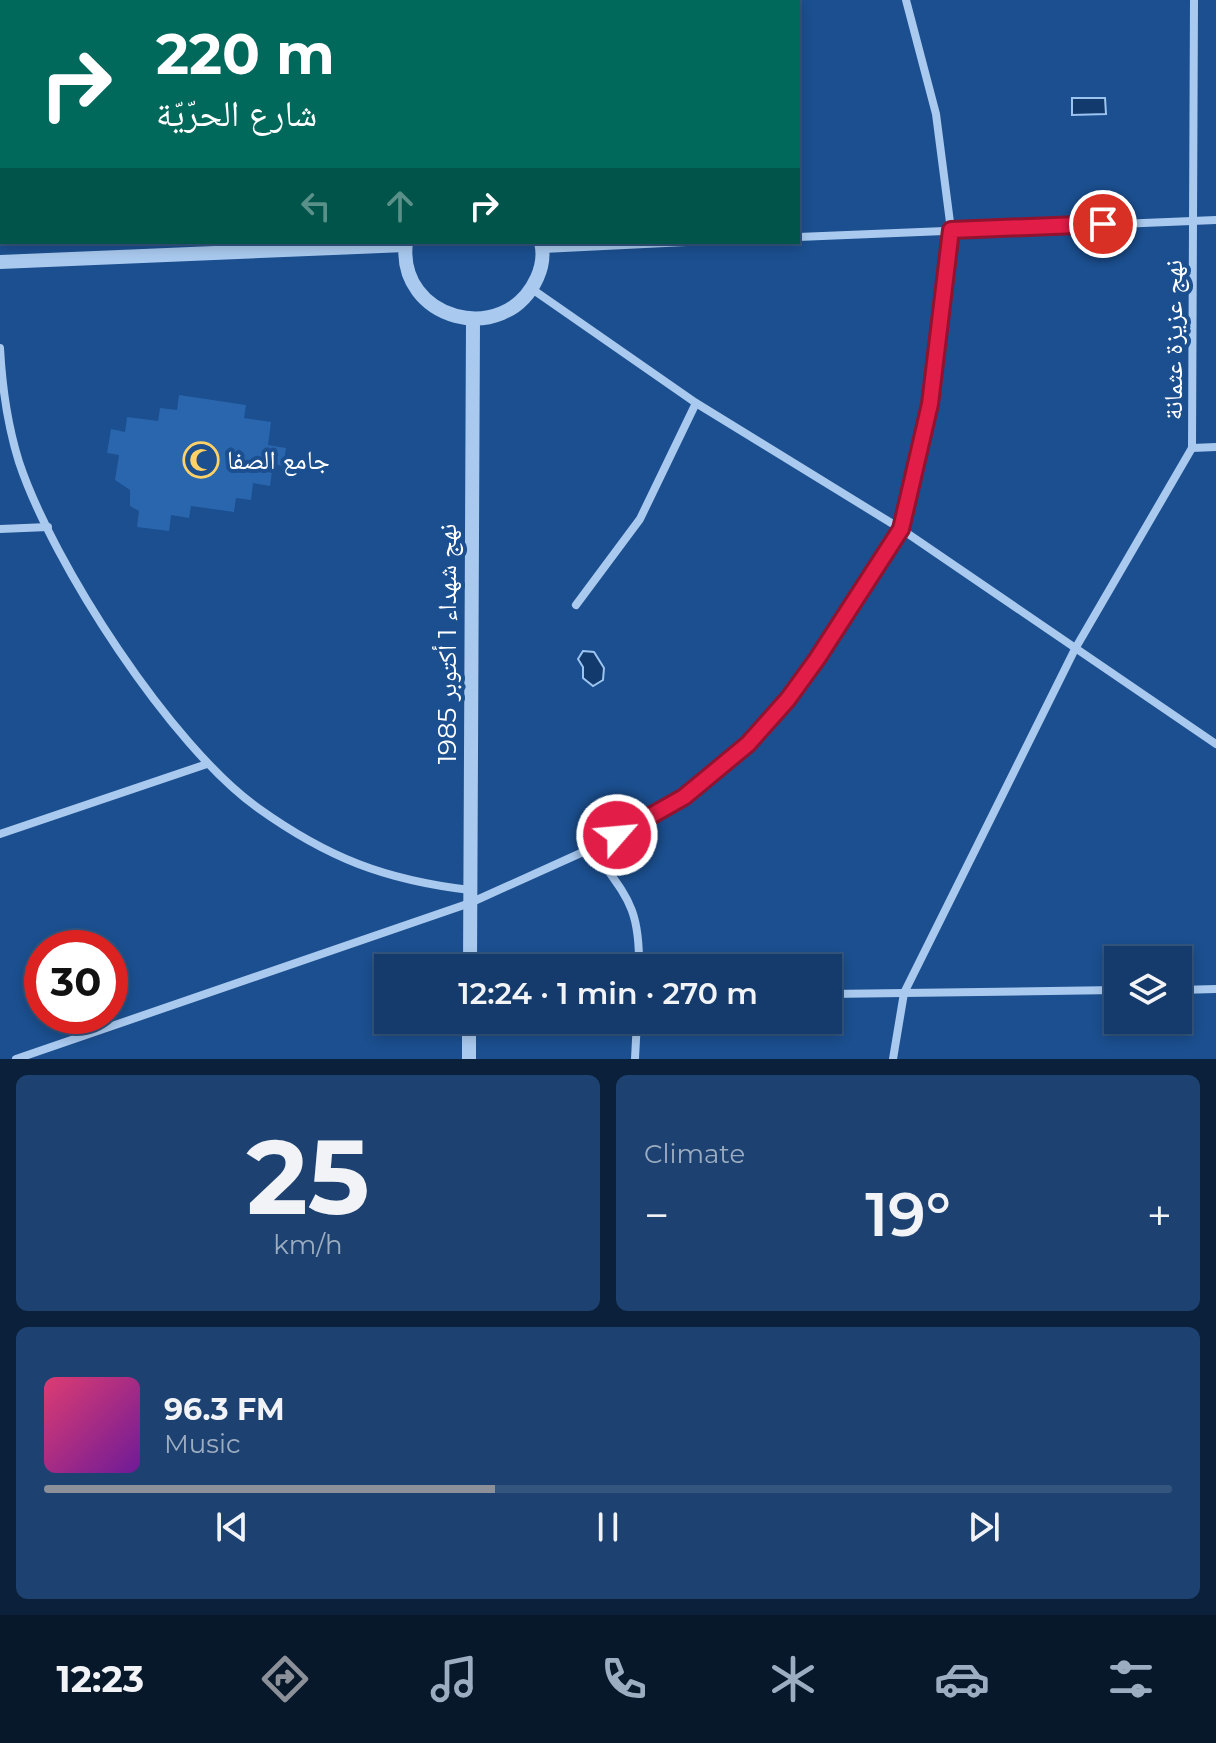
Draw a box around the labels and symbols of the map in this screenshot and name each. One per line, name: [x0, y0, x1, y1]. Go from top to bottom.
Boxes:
pin: [1069, 190, 1137, 258]
street label: نهج عزيزة عثمانة: [1157, 260, 1190, 420]
mosque icon: جامع الصفا: [182, 441, 220, 479]
place label: جامع الصفا: [227, 444, 330, 477]
street label: نهج شهداء 1 أكتوبر 1985: [431, 524, 464, 764]
position arrow: [575, 793, 659, 877]
speed limit sign: 30: [24, 930, 128, 1034]

